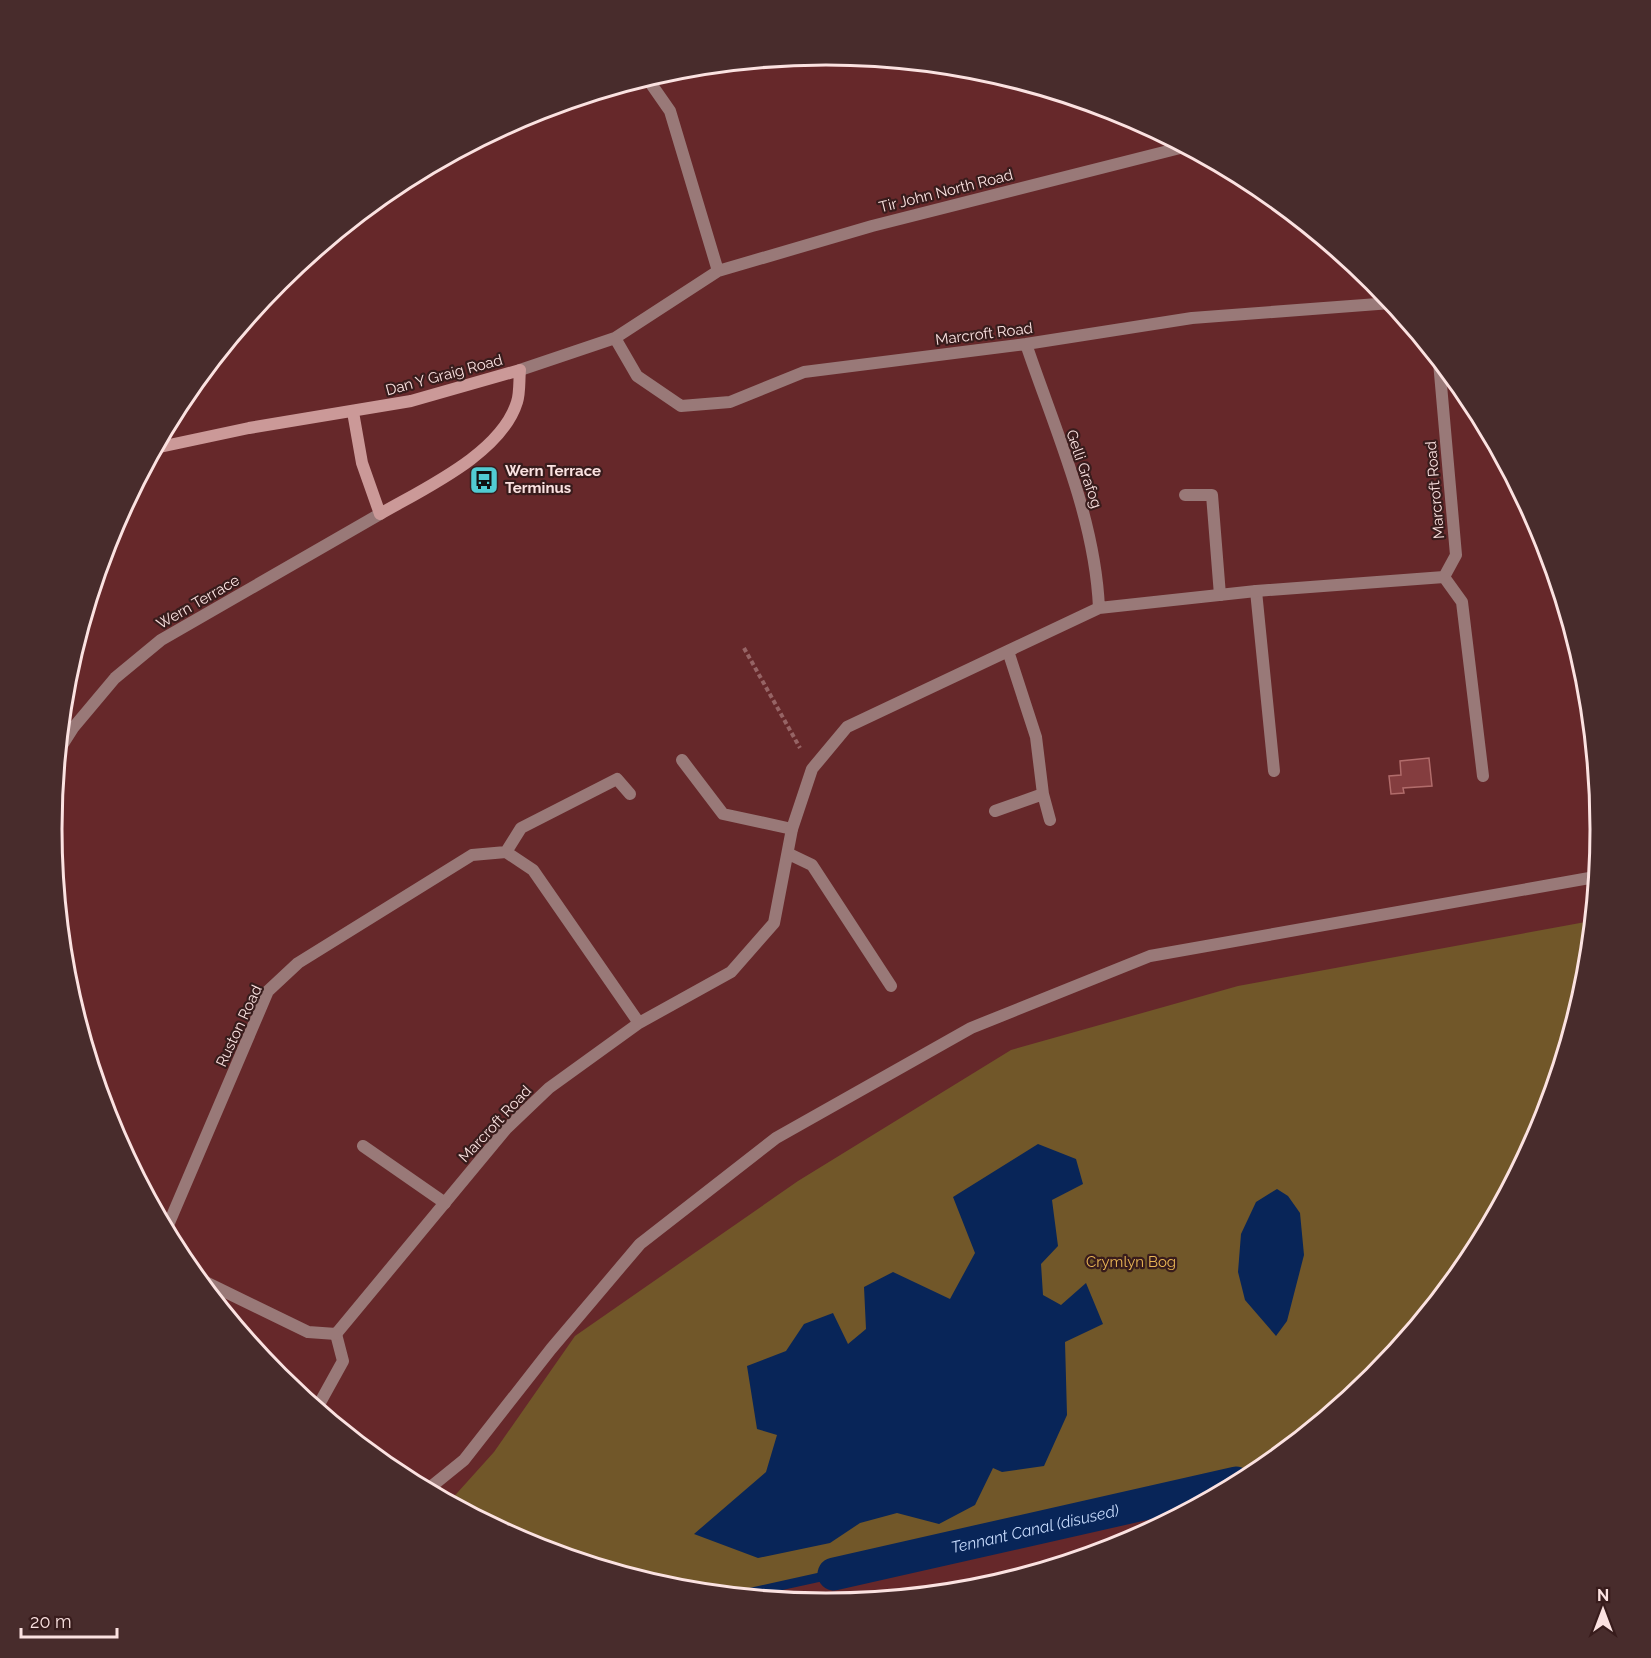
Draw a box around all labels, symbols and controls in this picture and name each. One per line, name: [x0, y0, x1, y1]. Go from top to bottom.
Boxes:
street label: Tir John North Road: [877, 166, 1015, 216]
street label: Marcroft Road: [934, 319, 1034, 349]
street label: Dan Y Graig Road: [384, 351, 504, 399]
street label: Gelli Grafog: [1062, 427, 1106, 511]
street label: Marcroft Road: [1422, 440, 1448, 540]
place label: Wern Terrace Terminus: [505, 462, 601, 497]
bus stop icon: Wern Terrace Terminus: [468, 464, 500, 496]
street label: Wern Terrace: [153, 571, 243, 633]
street label: Ruston Road: [212, 982, 266, 1070]
street label: Marcroft Road: [455, 1082, 535, 1166]
park label: Crymlyn Bog: [1086, 1253, 1176, 1271]
water label: Tennant Canal (disused): [949, 1500, 1121, 1557]
north arrow: [1573, 1580, 1633, 1640]
text: N: [1597, 1586, 1609, 1605]
scale bar: [21, 1601, 117, 1639]
text: 20 m: [30, 1611, 72, 1632]

